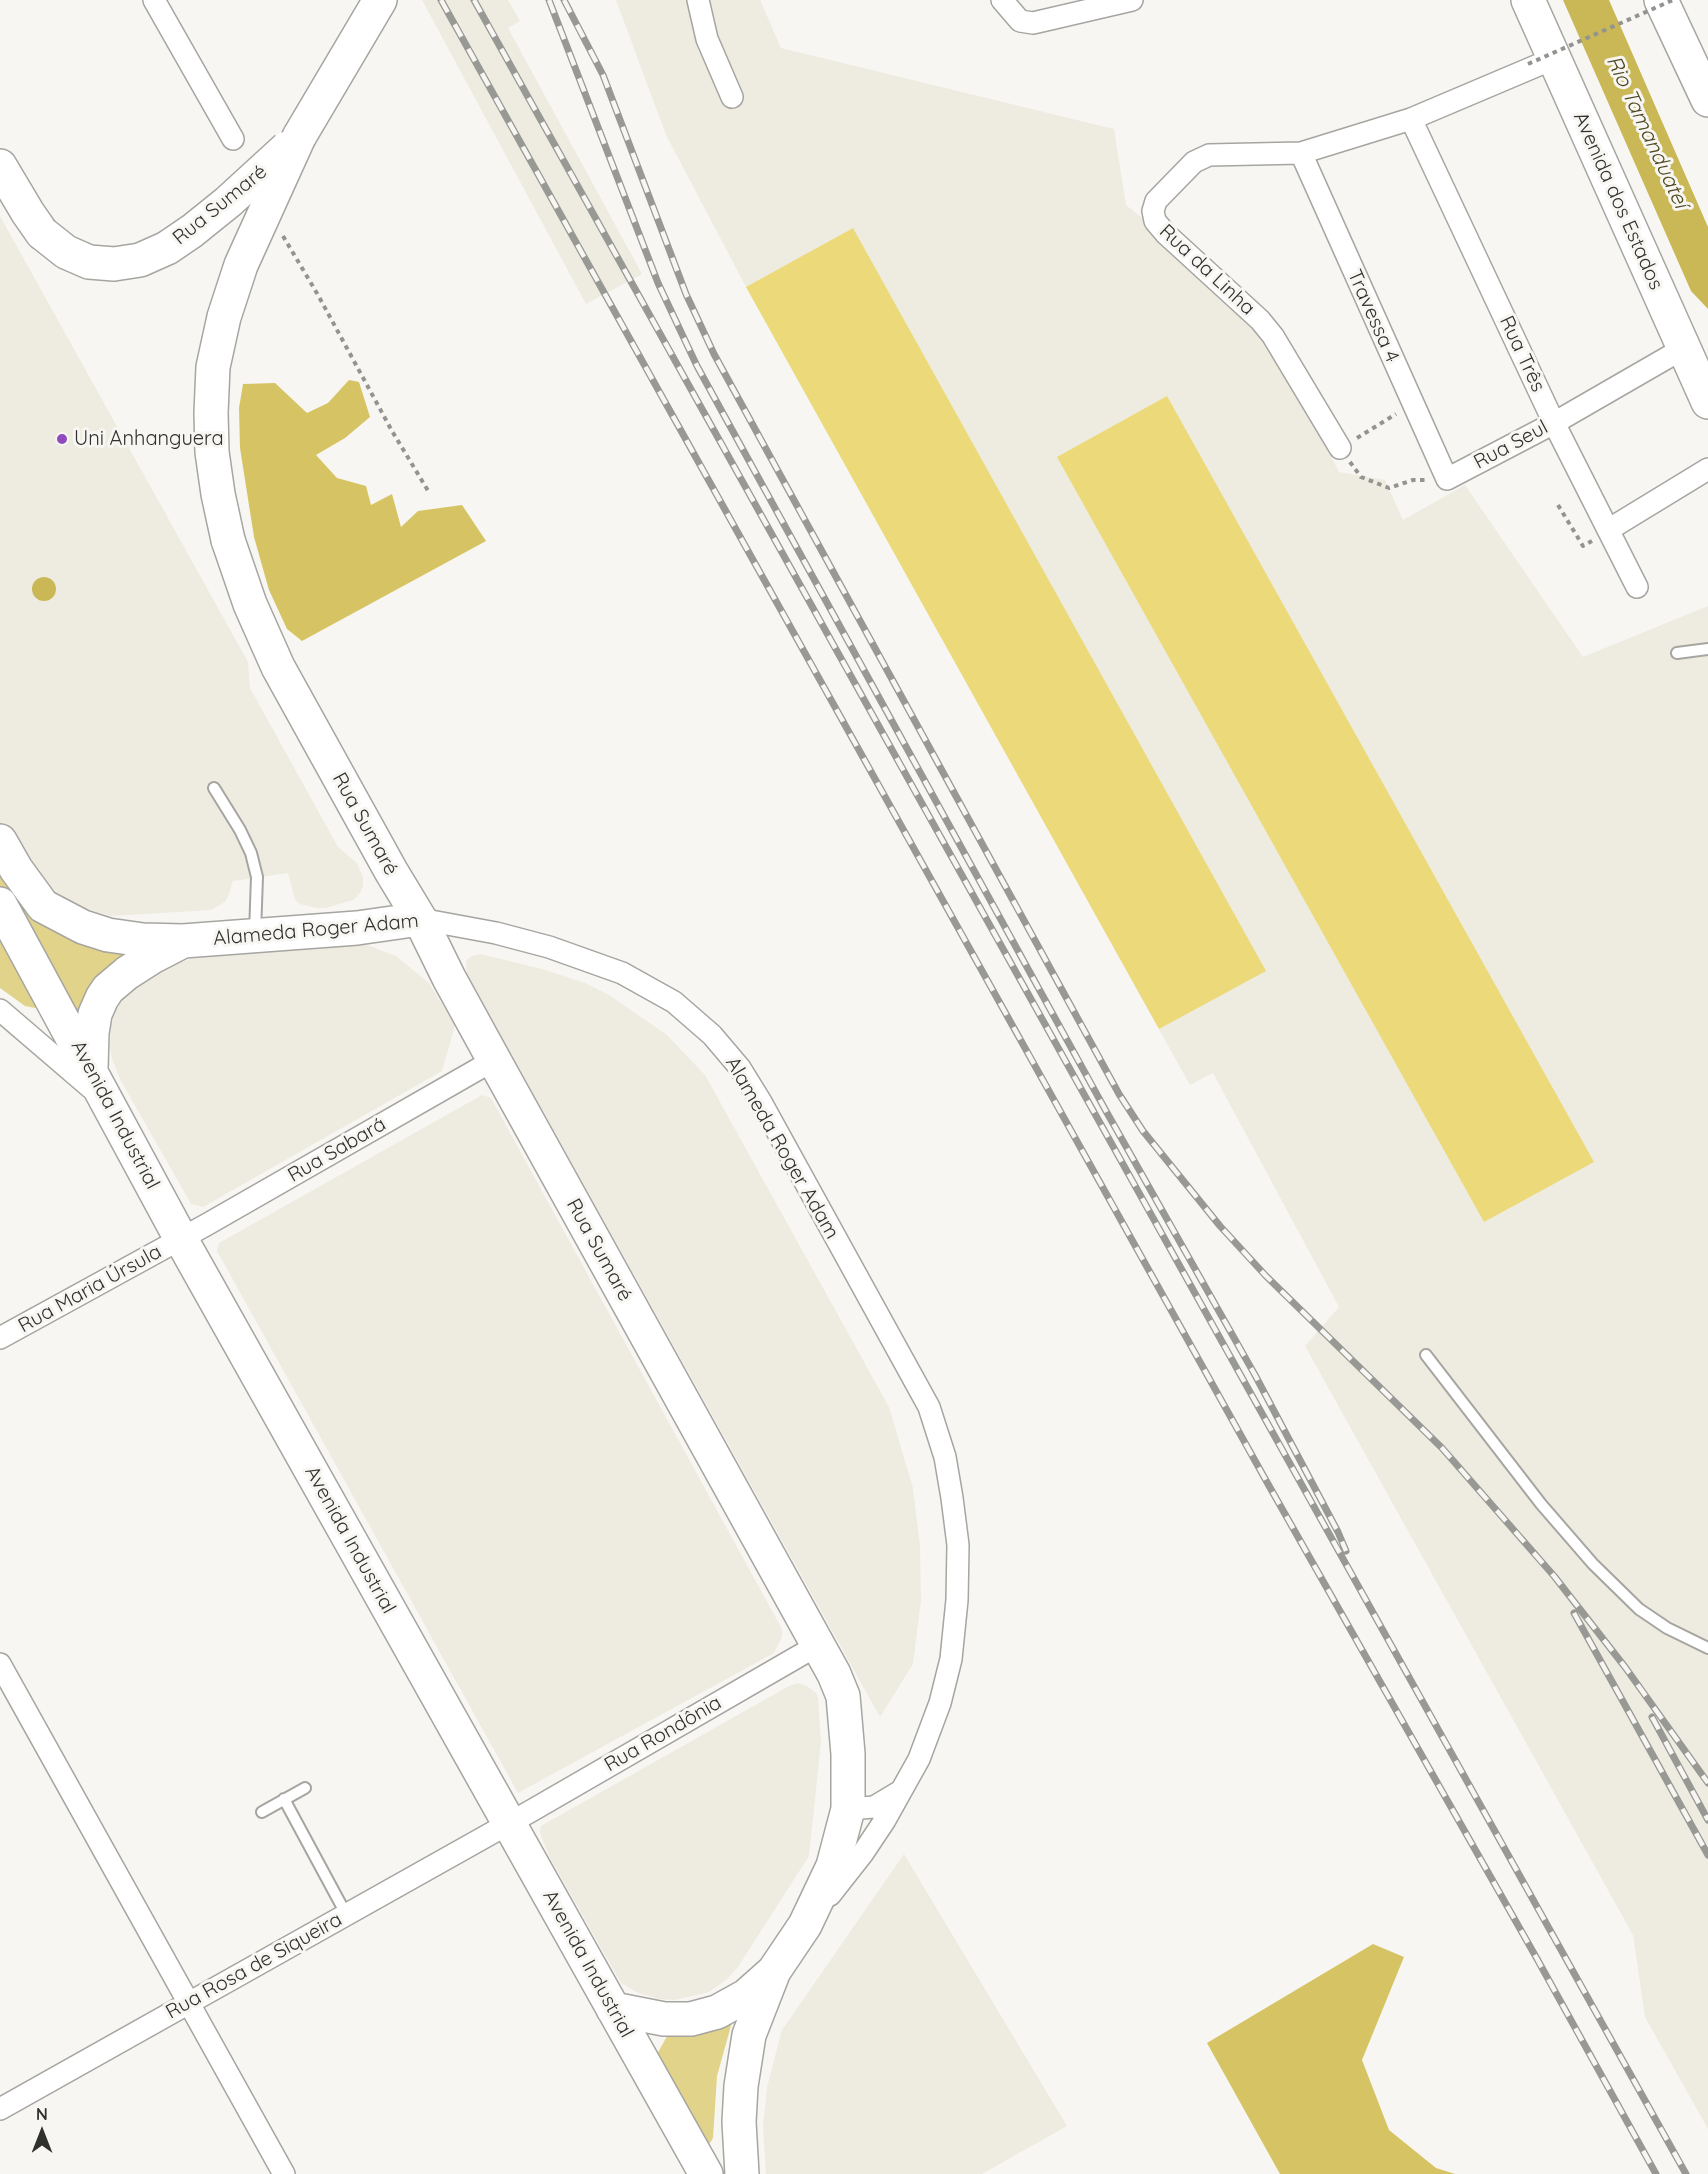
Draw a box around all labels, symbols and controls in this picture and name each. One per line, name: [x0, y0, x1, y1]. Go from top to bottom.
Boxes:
water label: Rio Tamanduateí: [1601, 52, 1693, 212]
street label: Avenida dos Estados: [1568, 108, 1668, 294]
street label: Rua Sumaré: [168, 160, 272, 250]
street label: Rua da Linha: [1154, 220, 1260, 320]
street label: Travessa 4: [1342, 266, 1404, 366]
street label: Rua Três: [1494, 312, 1550, 396]
street label: Rua Seul: [1470, 415, 1552, 475]
place label: Uni Anhanguera: [74, 427, 224, 451]
marker: Uni Anhanguera: [55, 432, 69, 446]
street label: Rua Sumaré: [327, 768, 403, 880]
street label: Alameda Roger Adam: [212, 909, 420, 951]
street label: Avenida Industrial: [66, 1037, 164, 1193]
street label: Alameda Roger Adam: [720, 1053, 844, 1243]
street label: Rua Sabará: [284, 1112, 390, 1188]
street label: Rua Sumaré: [561, 1194, 637, 1306]
street label: Rua Maria Úrsula: [14, 1240, 166, 1338]
street label: Avenida Industrial: [300, 1462, 400, 1618]
street label: Rua Rondônia: [600, 1691, 726, 1777]
street label: Avenida Industrial: [538, 1886, 638, 2042]
street label: Rua Rosa de Siqueira: [162, 1908, 346, 2024]
north arrow: [12, 2102, 72, 2162]
text: N: [36, 2104, 48, 2124]

